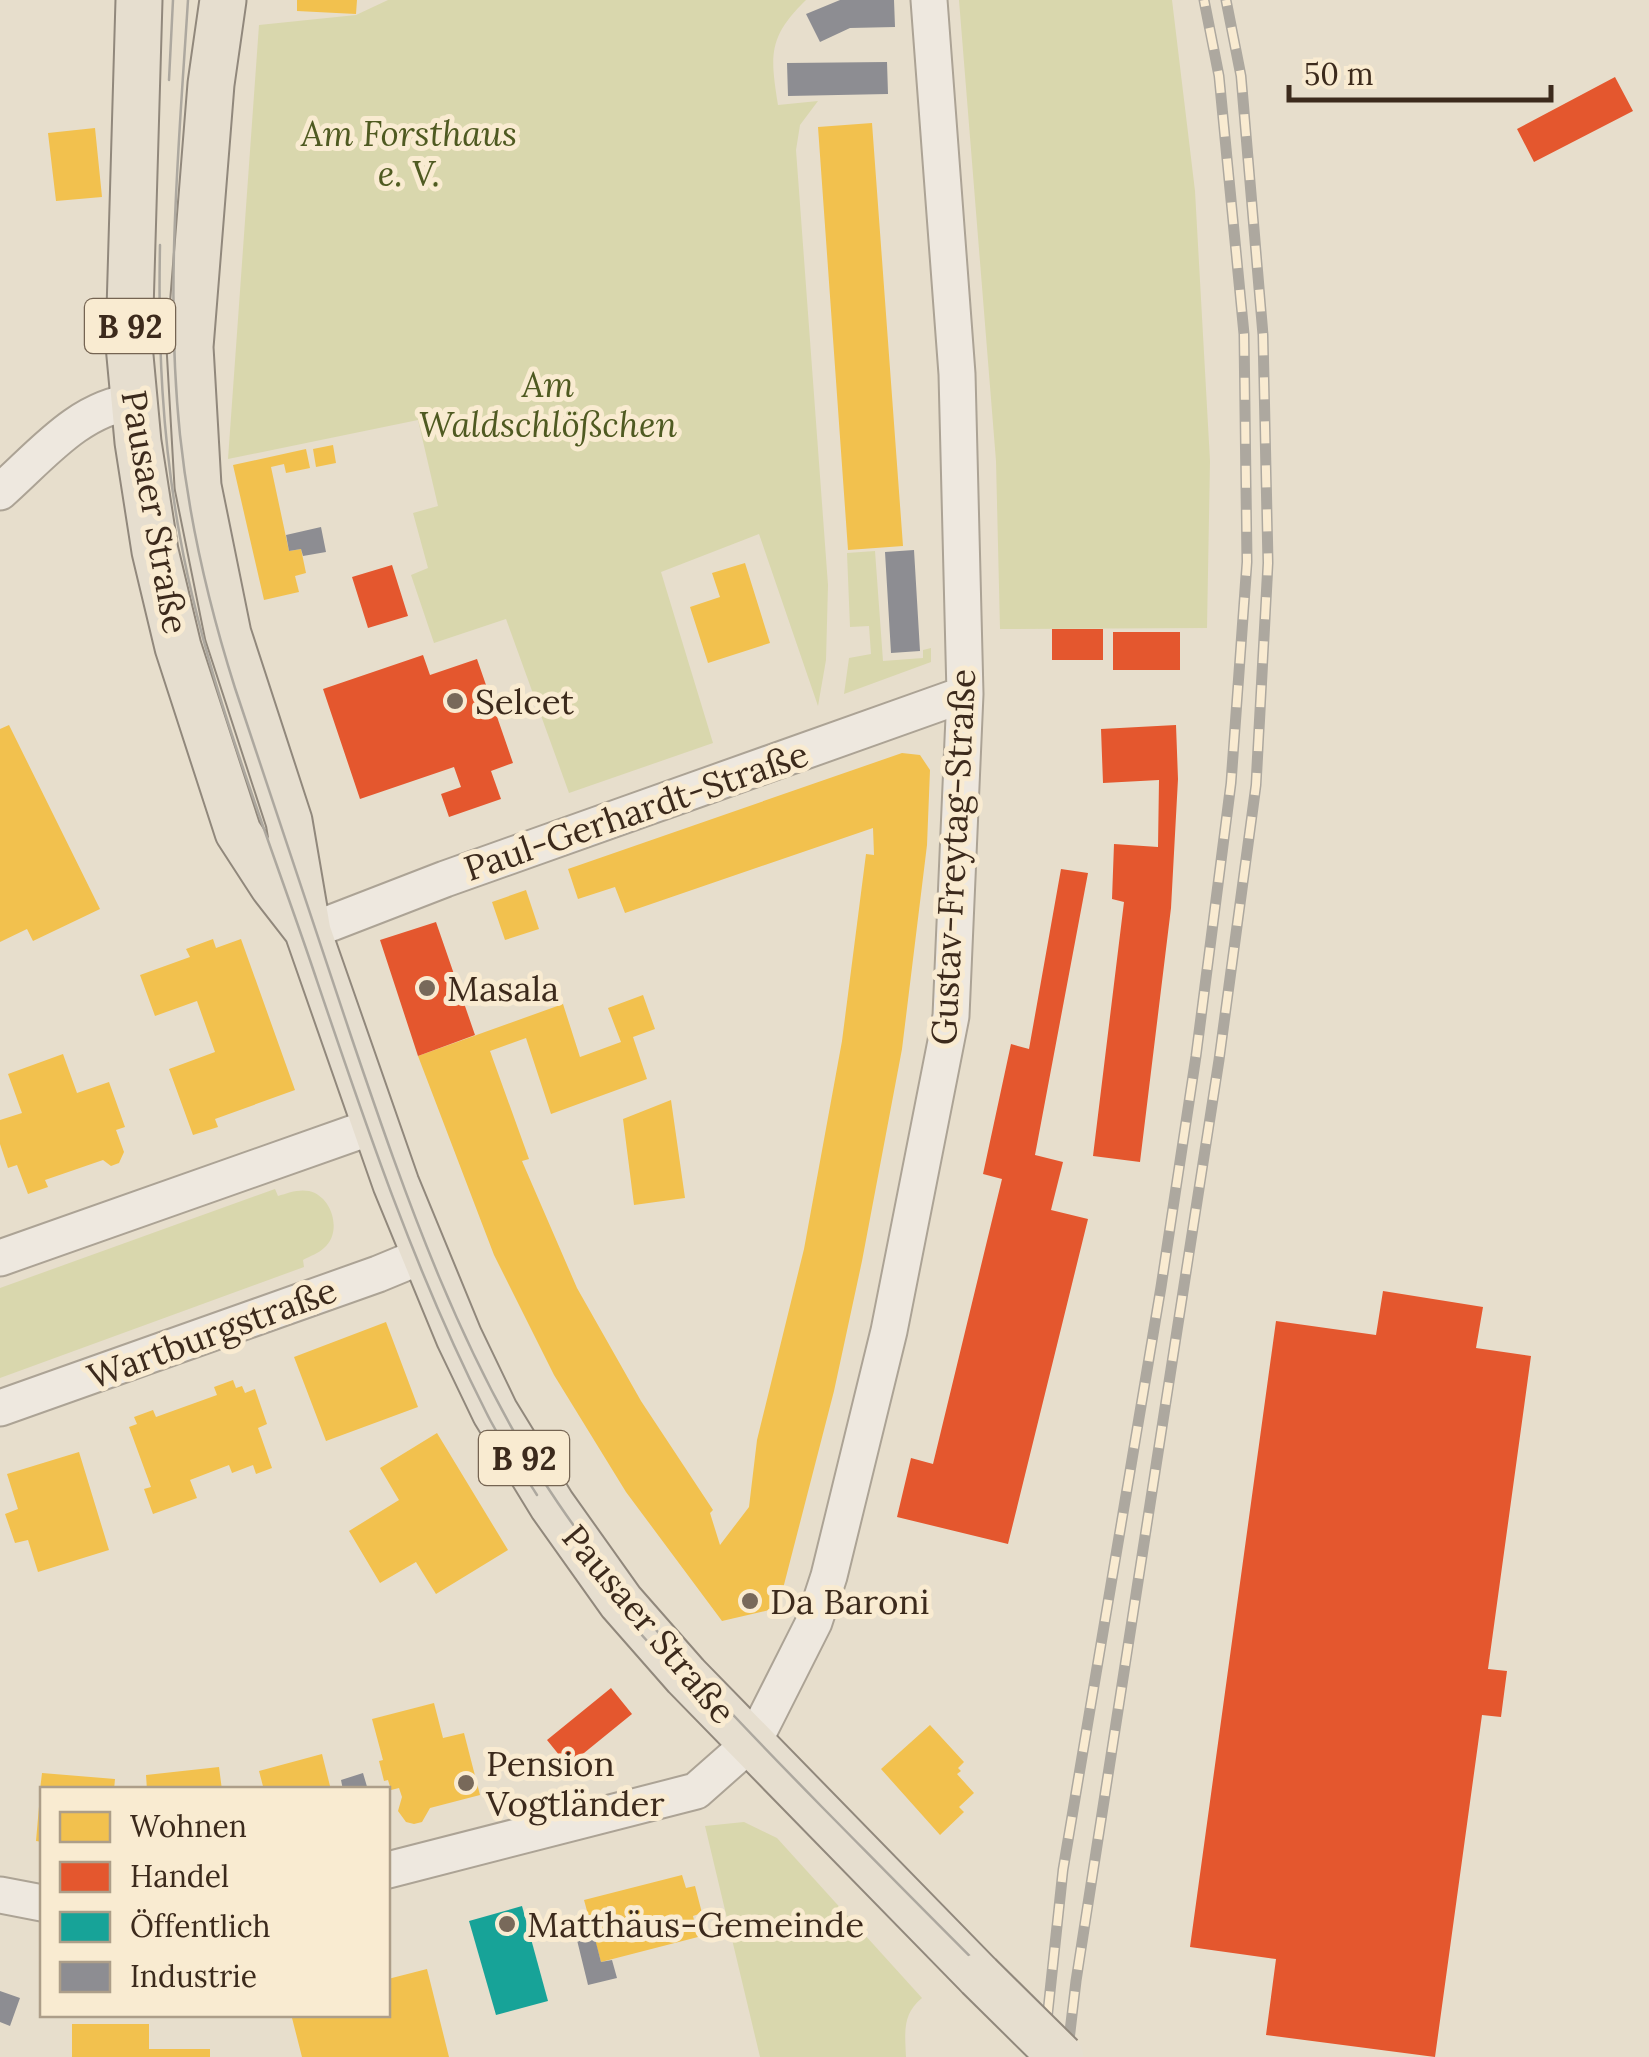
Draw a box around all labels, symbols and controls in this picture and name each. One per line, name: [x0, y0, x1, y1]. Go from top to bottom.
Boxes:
scale bar: [1289, 40, 1552, 102]
text: 50 m: [1304, 55, 1374, 93]
park label: Am Forsthaus e. V.: [300, 111, 517, 196]
road number: B 92: [85, 299, 175, 353]
park label: Am Waldschlößchen: [419, 362, 678, 447]
street label: Pausaer Straße: [111, 387, 199, 637]
street label: Gustav-Freytag-Straße: [921, 668, 985, 1046]
place label: Selcet: [475, 679, 575, 724]
marker: Selcet: [444, 690, 466, 712]
street label: Paul-Gerhardt-Straße: [458, 731, 814, 891]
place label: Masala: [447, 966, 559, 1011]
marker: Masala: [416, 977, 438, 999]
street label: Wartburgstraße: [81, 1267, 343, 1399]
road number: B 92: [479, 1431, 569, 1485]
street label: Pausaer Straße: [553, 1515, 745, 1733]
place label: Da Baroni: [770, 1579, 929, 1624]
marker: Da Baroni: [739, 1590, 761, 1612]
place label: Pension Vogtländer: [485, 1741, 665, 1826]
marker: Pension Vogtländer: [455, 1772, 477, 1794]
legend: [40, 1787, 390, 2017]
text: Wohnen: [130, 1807, 247, 1845]
text: Handel: [130, 1857, 229, 1895]
place label: Matthäus-Gemeinde: [527, 1902, 864, 1947]
text: Öffentlich: [130, 1907, 271, 1945]
marker: Matthäus-Gemeinde: [496, 1913, 518, 1935]
text: Industrie: [130, 1957, 257, 1995]

